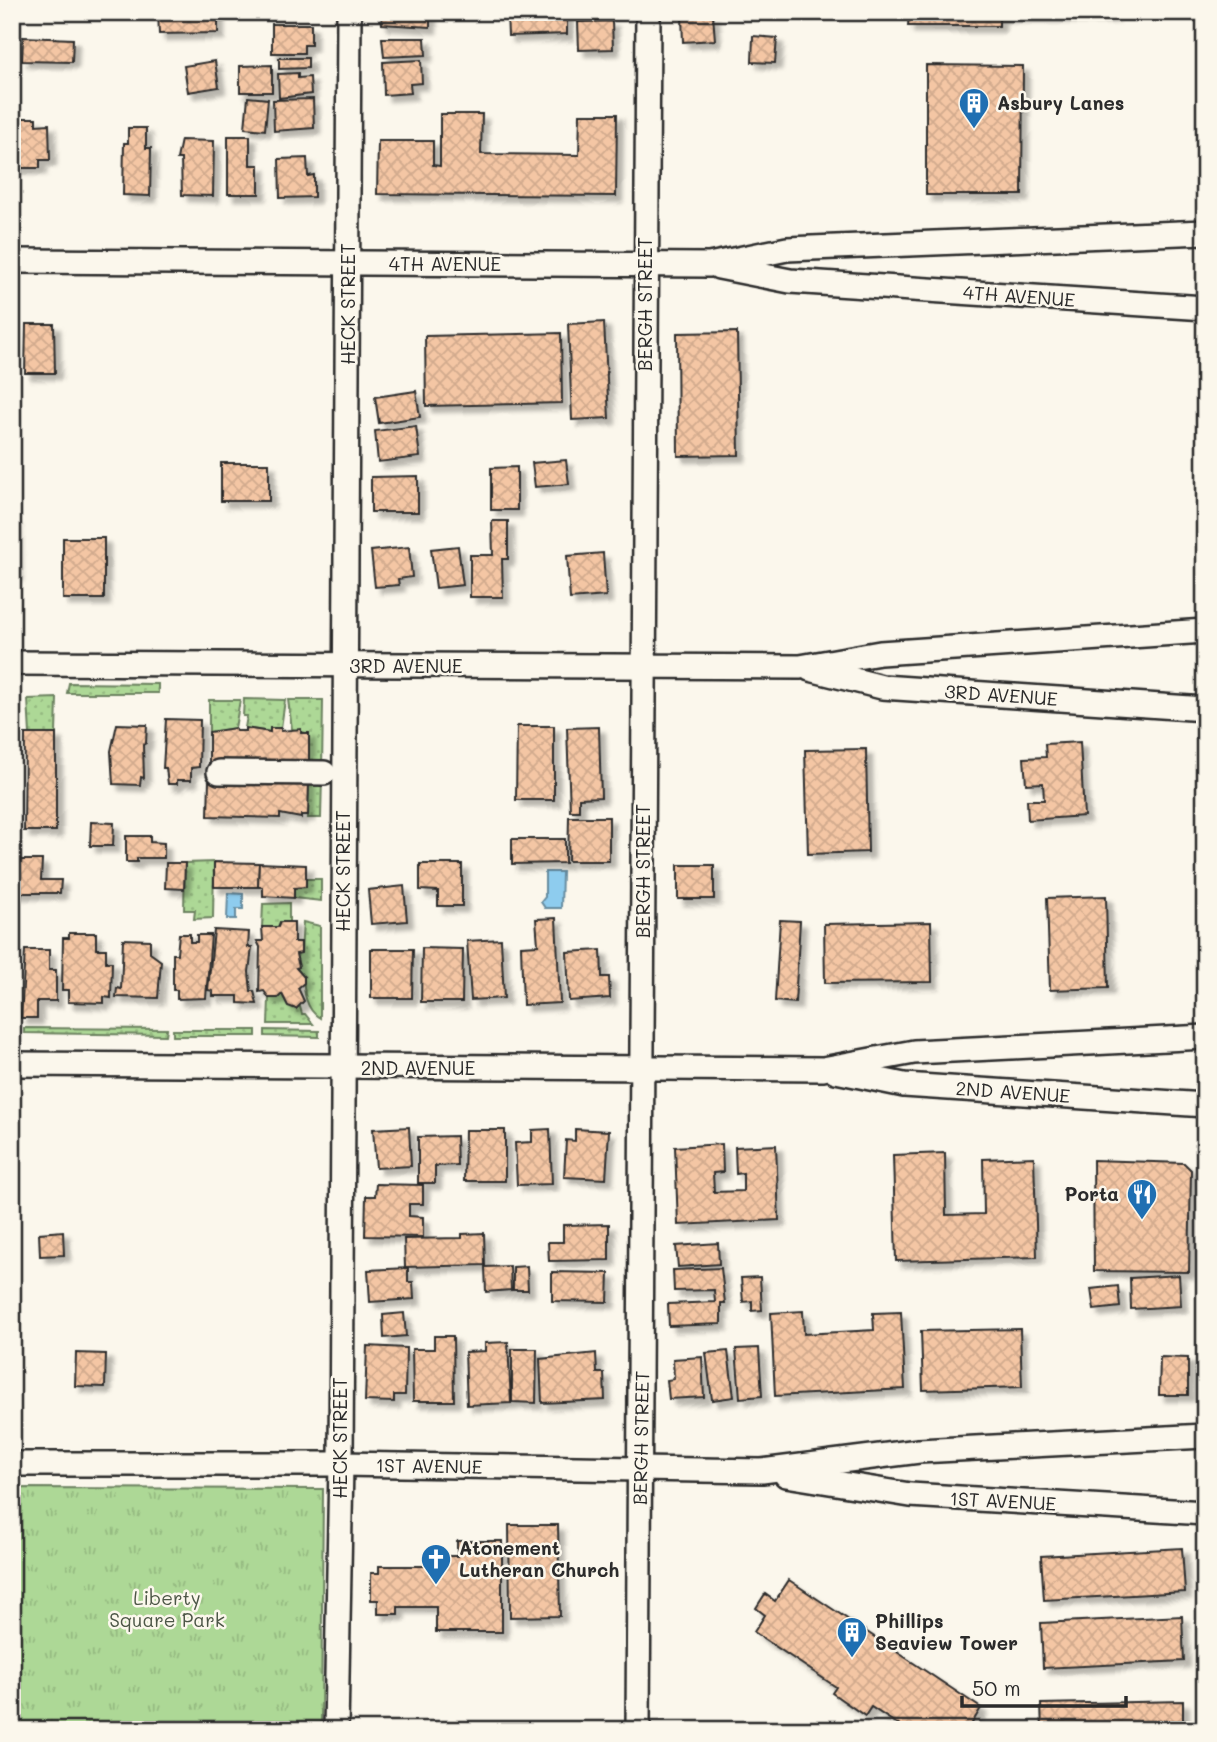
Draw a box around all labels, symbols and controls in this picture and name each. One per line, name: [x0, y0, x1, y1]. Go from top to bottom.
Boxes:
building icon: Asbury Lanes: [957, 86, 991, 130]
place label: Asbury Lanes: [997, 90, 1124, 115]
street label: BERGH STREET: [632, 237, 657, 371]
street label: HECK STREET: [335, 243, 360, 365]
street label: 4TH AVENUE: [389, 251, 501, 276]
street label: 4TH AVENUE: [962, 279, 1076, 312]
street label: 3RD AVENUE: [349, 653, 463, 678]
street label: 3RD AVENUE: [944, 678, 1059, 711]
street label: BERGH STREET: [630, 804, 655, 938]
street label: HECK STREET: [330, 810, 355, 932]
street label: 2ND AVENUE: [361, 1055, 475, 1080]
street label: 2ND AVENUE: [955, 1075, 1071, 1108]
restaurant icon: Porta: [1125, 1177, 1159, 1221]
place label: Porta: [1064, 1181, 1119, 1206]
street label: BERGH STREET: [627, 1371, 654, 1505]
street label: HECK STREET: [327, 1377, 352, 1499]
street label: 1ST AVENUE: [375, 1452, 483, 1479]
street label: 1ST AVENUE: [949, 1485, 1057, 1516]
place label: Atonement Lutheran Church: [459, 1535, 619, 1582]
church icon: Atonement Lutheran Church: [419, 1542, 453, 1586]
park label: Liberty Square Park: [109, 1585, 225, 1632]
place label: Phillips Seaview Tower: [875, 1608, 1018, 1655]
building icon: Phillips Seaview Tower: [835, 1615, 869, 1659]
scale bar: [962, 1665, 1126, 1709]
text: 50 m: [972, 1674, 1021, 1701]

